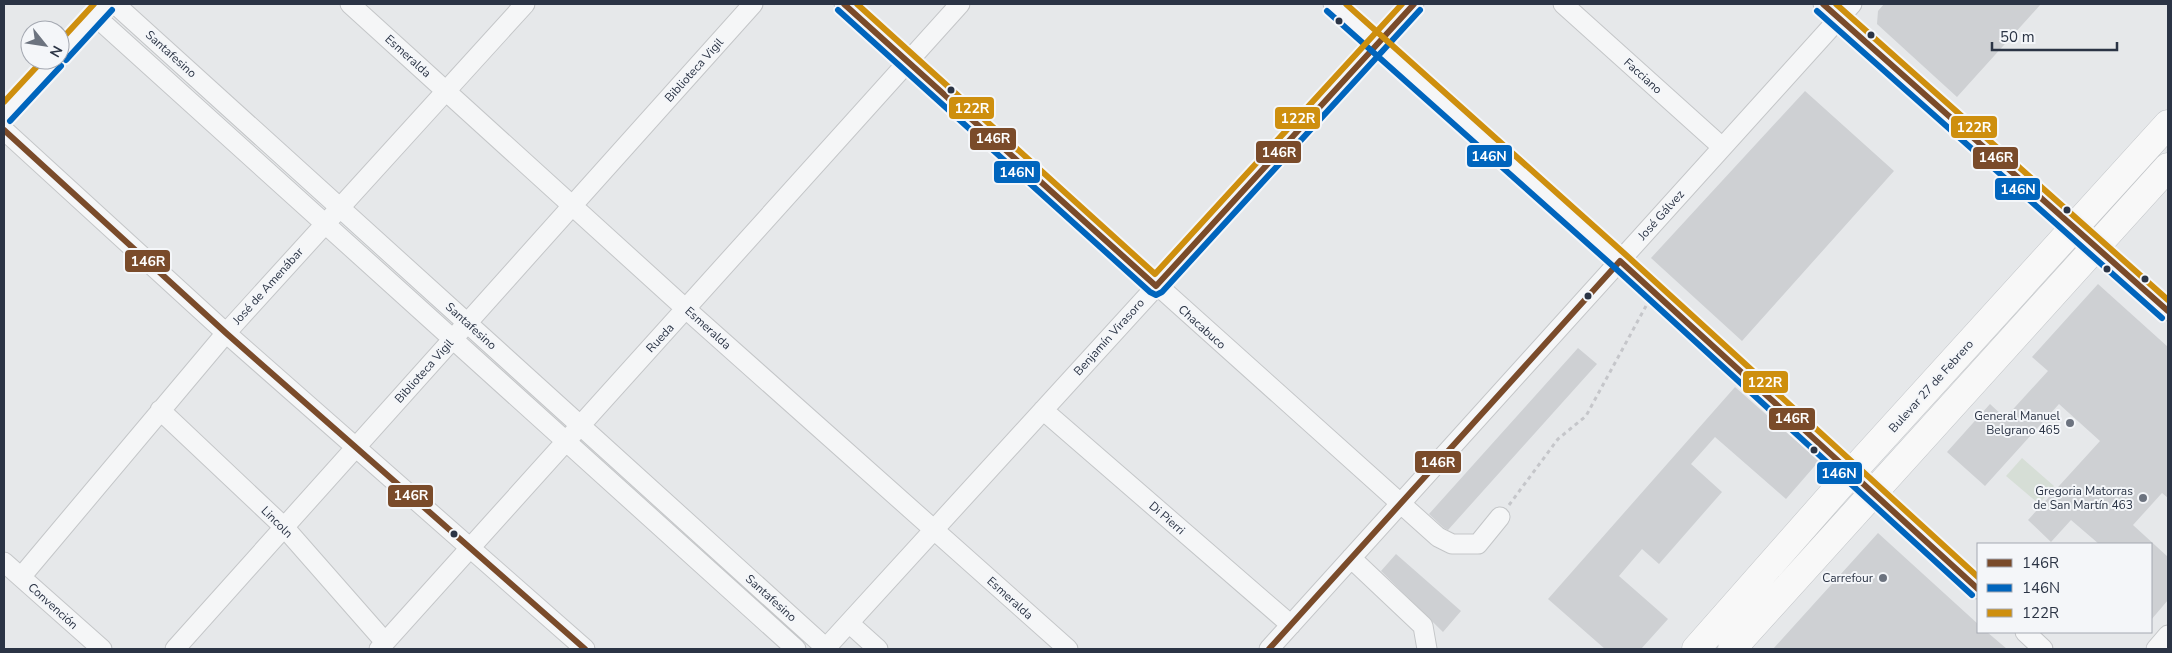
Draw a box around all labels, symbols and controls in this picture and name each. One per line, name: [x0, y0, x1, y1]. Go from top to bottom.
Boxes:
unlabelled marker: [1334, 16, 1344, 26]
north arrow: [20, 20, 70, 70]
scale bar: [1992, 20, 2117, 52]
street label: Santafesino: [142, 27, 200, 81]
text: 50 m: [2000, 27, 2035, 47]
unlabelled marker: [1866, 30, 1876, 40]
street label: Esmeralda: [382, 31, 434, 81]
street label: Biblioteca Vigil: [661, 34, 727, 105]
text: N: [45, 42, 67, 61]
street label: Facciano: [1620, 55, 1666, 98]
unlabelled marker: [946, 85, 956, 95]
line badge: 122R: [948, 96, 995, 120]
text: 122R: [955, 99, 990, 118]
line badge: 122R: [1274, 106, 1321, 130]
text: 122R: [1281, 109, 1316, 128]
line badge: 122R: [1950, 115, 1998, 139]
text: 122R: [1957, 118, 1992, 137]
line badge: 146R: [969, 127, 1017, 151]
text: 146R: [976, 129, 1011, 148]
line badge: 146R: [1255, 140, 1302, 164]
text: 146R: [1262, 143, 1297, 162]
line badge: 146N: [1466, 144, 1513, 168]
line badge: 146R: [1972, 146, 2019, 170]
text: 146N: [1471, 147, 1507, 166]
text: 146R: [1979, 148, 2014, 167]
line badge: 146N: [993, 160, 1041, 184]
text: 146N: [999, 163, 1035, 182]
line badge: 146N: [1994, 177, 2041, 201]
text: 146N: [2000, 180, 2036, 199]
street label: José Gálvez: [1634, 186, 1688, 244]
unlabelled marker: [2062, 205, 2072, 215]
street label: José de Amenábar: [228, 244, 307, 329]
line badge: 146R: [124, 249, 171, 273]
text: 146R: [131, 252, 166, 271]
unlabelled marker: [2102, 264, 2112, 274]
unlabelled marker: [2140, 274, 2150, 284]
unlabelled marker: [1583, 291, 1593, 301]
street label: Benjamín Virasoro: [1070, 295, 1148, 379]
street label: Santafesino: [442, 299, 500, 353]
street label: Chacabuco: [1175, 301, 1229, 353]
street label: Esmeralda: [682, 303, 734, 353]
street label: Rueda: [642, 320, 678, 356]
street label: Biblioteca Vigil: [391, 335, 457, 406]
street label: Bulevar 27 de Febrero: [1885, 336, 1977, 436]
line badge: 122R: [1742, 370, 1789, 394]
text: 122R: [1748, 373, 1783, 392]
line badge: 146R: [1768, 407, 1816, 431]
place label: General Manuel Belgrano 465: [1974, 408, 2060, 438]
text: 146R: [1775, 409, 1810, 428]
marker: General Manuel Belgrano 465: [2064, 417, 2076, 429]
unlabelled marker: [1809, 445, 1819, 455]
line badge: 146R: [1414, 450, 1462, 474]
text: 146R: [1421, 453, 1456, 472]
line badge: 146N: [1816, 461, 1863, 485]
text: 146N: [1821, 464, 1857, 483]
place label: Gregoria Matorras de San Martín 463: [2033, 483, 2133, 513]
line badge: 146R: [387, 484, 434, 508]
text: 146R: [394, 486, 429, 505]
marker: Gregoria Matorras de San Martín 463: [2137, 492, 2149, 504]
street label: Di Pierri: [1146, 498, 1188, 538]
street label: Lincoln: [258, 503, 296, 541]
unlabelled marker: [449, 529, 459, 539]
legend: [1977, 543, 2152, 633]
text: 146R: [2022, 553, 2059, 573]
place label: Carrefour: [1822, 570, 1874, 586]
street label: Santafesino: [742, 571, 800, 625]
marker: Carrefour: [1877, 572, 1889, 584]
street label: Esmeralda: [984, 573, 1036, 623]
text: 146N: [2022, 578, 2060, 598]
street label: Convención: [25, 579, 81, 633]
text: 122R: [2022, 603, 2059, 623]

